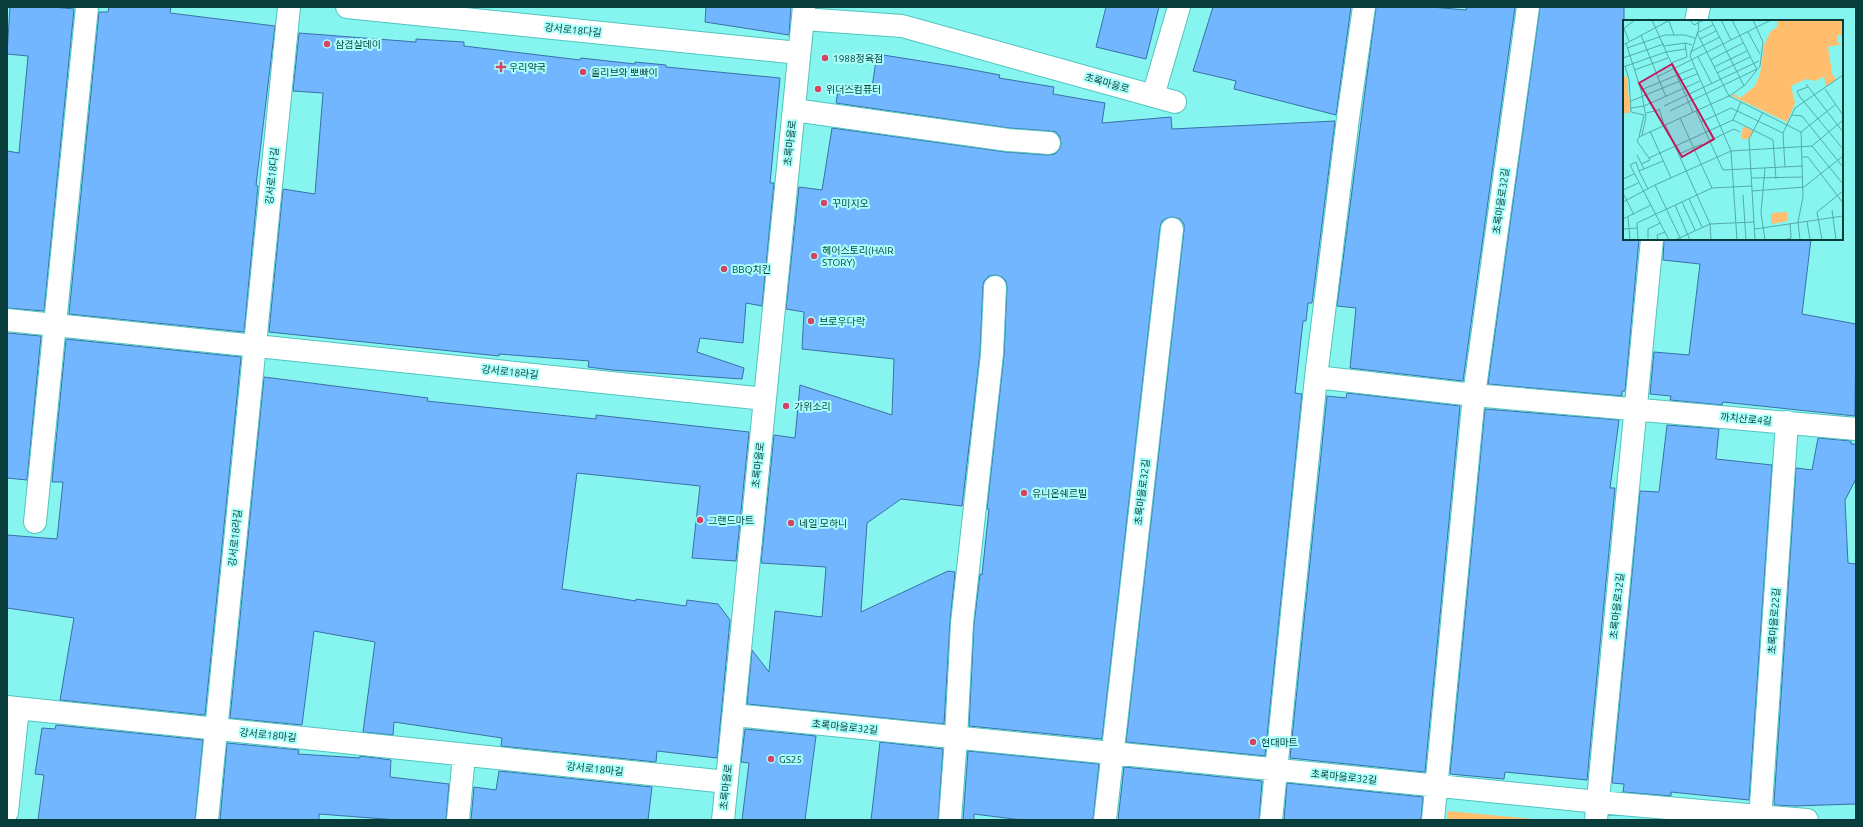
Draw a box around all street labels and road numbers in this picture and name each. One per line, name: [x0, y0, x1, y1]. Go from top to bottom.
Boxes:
street label: 강서로18다길: [544, 22, 602, 38]
street label: 초록마을로: [1083, 71, 1131, 95]
street label: 초록마을로: [782, 120, 798, 166]
street label: 강서로18다길: [264, 147, 280, 205]
street label: 초록마을로32길: [1491, 167, 1511, 235]
street label: 강서로18라길: [481, 364, 539, 380]
street label: 까치산로4길: [1720, 411, 1772, 427]
street label: 초록마을로: [750, 442, 766, 488]
street label: 초록마을로32길: [1132, 458, 1152, 526]
street label: 강서로18라길: [227, 509, 243, 567]
street label: 초록마을로32길: [1608, 572, 1626, 640]
street label: 초록마을로22길: [1766, 587, 1782, 655]
street label: 초록마을로32길: [811, 718, 879, 736]
street label: 강서로18마길: [239, 727, 297, 743]
street label: 강서로18마길: [566, 761, 624, 777]
street label: 초록마을로: [718, 764, 734, 810]
street label: 초록마을로32길: [1310, 768, 1378, 786]

